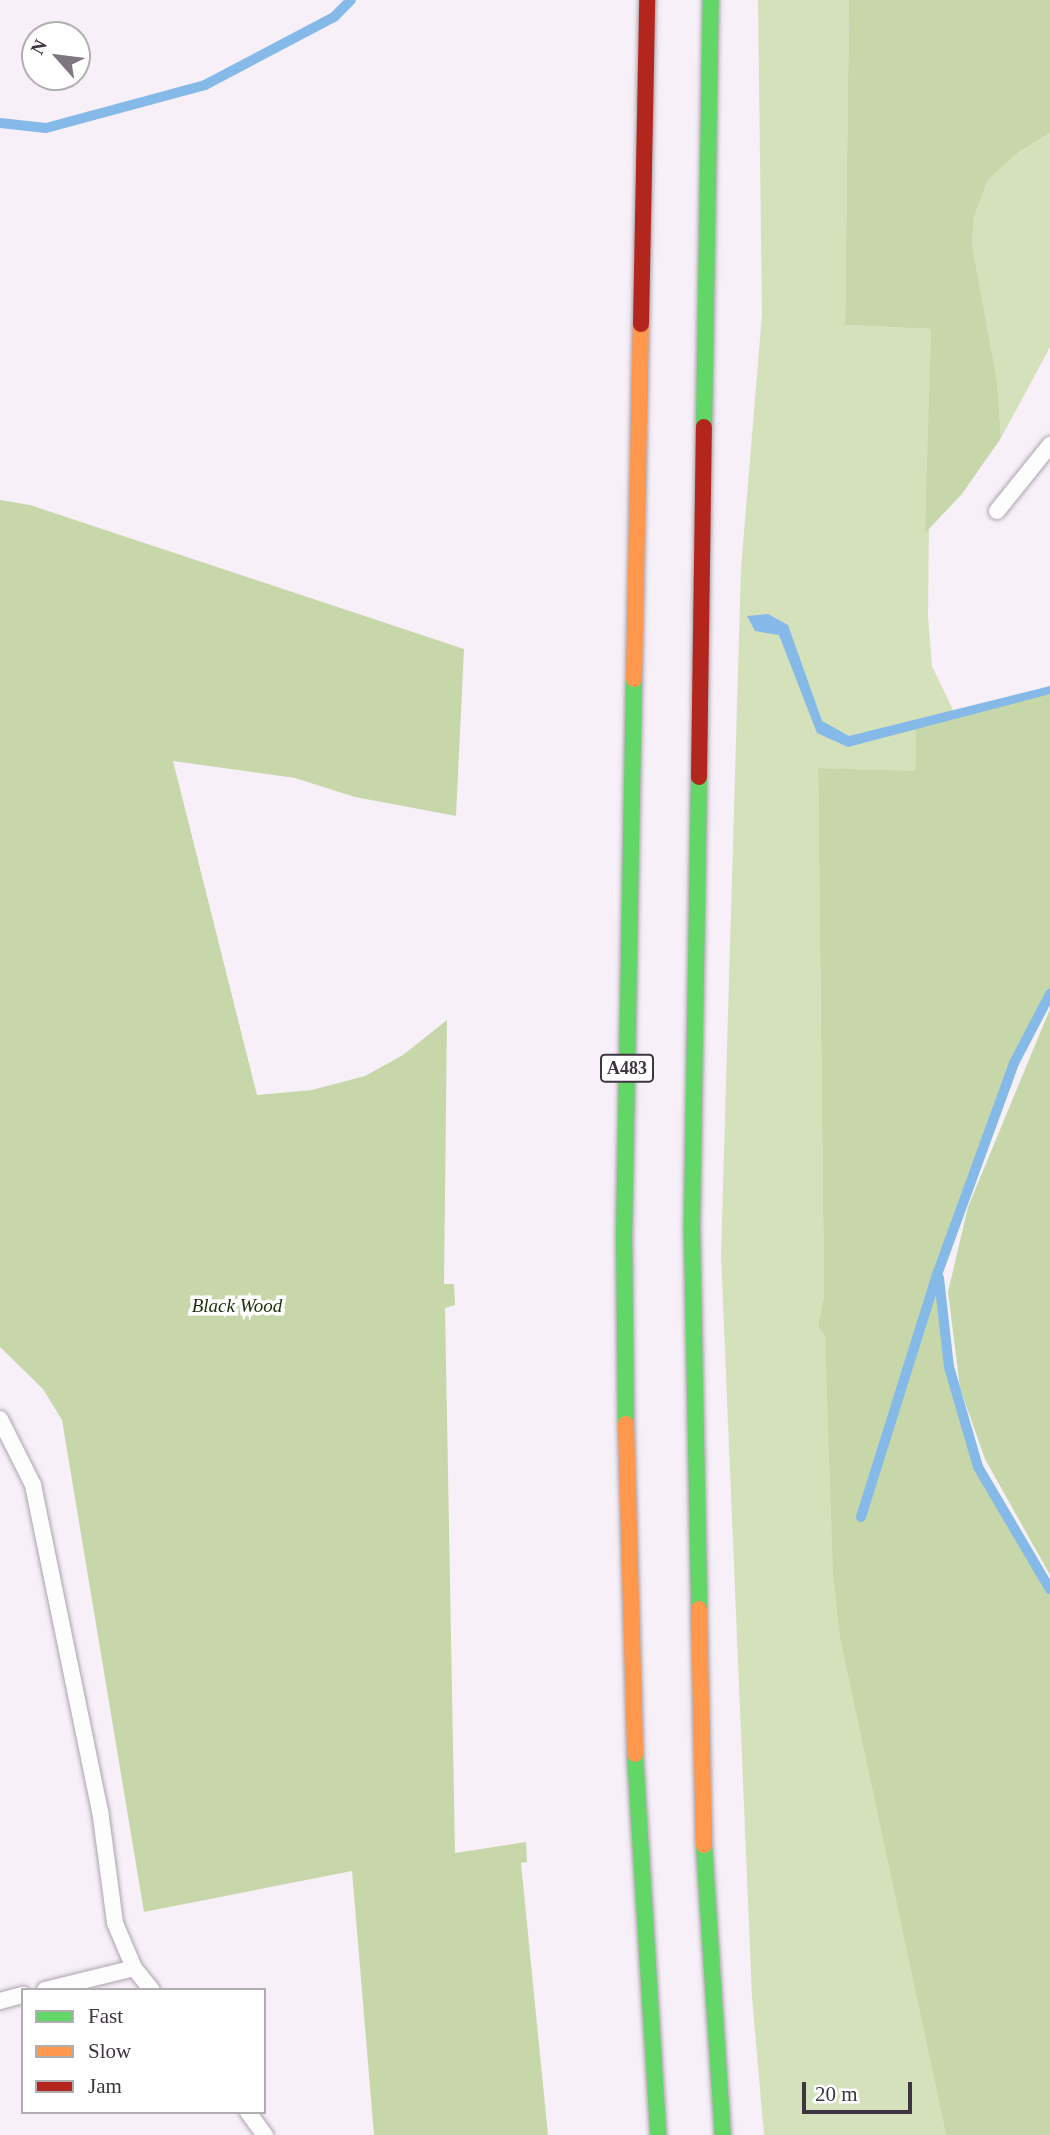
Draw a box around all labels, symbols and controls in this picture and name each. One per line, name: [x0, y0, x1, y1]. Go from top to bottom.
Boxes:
north arrow: [21, 21, 91, 91]
text: N: [26, 36, 51, 58]
road number: A483: [599, 1054, 655, 1083]
park label: Black Wood: [192, 1295, 282, 1317]
legend: [21, 1988, 266, 2114]
text: Fast: [88, 2004, 123, 2028]
text: Slow: [88, 2039, 131, 2063]
scale bar: [805, 2068, 915, 2112]
text: Jam: [88, 2074, 122, 2098]
text: 20 m: [815, 2082, 858, 2106]

